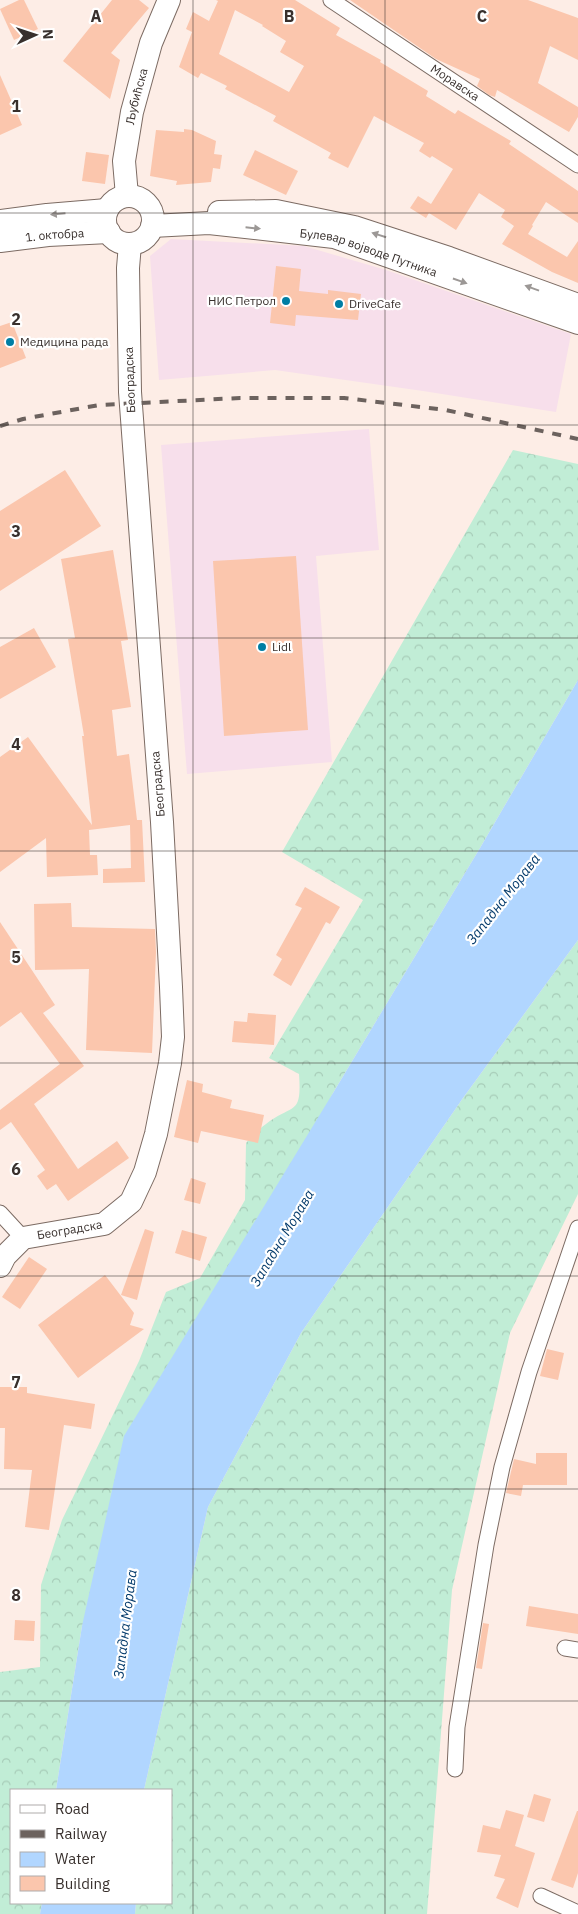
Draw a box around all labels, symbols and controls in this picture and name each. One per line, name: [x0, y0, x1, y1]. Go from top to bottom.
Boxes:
text: A: [91, 6, 102, 26]
text: B: [284, 6, 295, 26]
text: C: [477, 6, 487, 26]
north arrow: [10, 10, 60, 60]
text: N: [39, 29, 57, 40]
street label: Моравска: [428, 61, 483, 104]
street label: Љубићска: [122, 66, 151, 126]
text: 1: [11, 96, 21, 116]
one-way arrow: [50, 210, 66, 218]
one-way arrow: [245, 224, 261, 232]
street label: 1. октобра: [24, 225, 85, 245]
street label: Булевар војводе Путника: [299, 225, 440, 280]
one-way arrow: [371, 231, 386, 239]
one-way arrow: [452, 278, 467, 285]
one-way arrow: [524, 284, 539, 292]
place label: НИС Петрол: [208, 293, 276, 308]
marker: НИС Петрол: [280, 295, 292, 307]
place label: DriveCafe: [349, 296, 402, 311]
marker: DriveCafe: [333, 298, 345, 310]
text: 2: [11, 309, 21, 329]
place label: Медицина рада: [20, 334, 109, 349]
marker: Медицина рада: [4, 336, 16, 348]
street label: Београдска: [121, 346, 138, 413]
text: 3: [11, 521, 21, 541]
place label: Lidl: [272, 639, 291, 654]
marker: Lidl: [256, 641, 268, 653]
text: 4: [11, 734, 21, 754]
street label: Београдска: [147, 750, 168, 818]
water label: Западна Морава: [462, 850, 544, 948]
text: 5: [11, 947, 21, 967]
text: 6: [11, 1159, 21, 1179]
water label: Западна Морава: [246, 1186, 318, 1290]
street label: Београдска: [36, 1216, 104, 1242]
text: 7: [11, 1372, 21, 1392]
water label: Западна Морава: [109, 1568, 141, 1680]
text: 8: [11, 1585, 21, 1605]
legend: [10, 1789, 172, 1904]
text: Road: [55, 1799, 90, 1818]
text: Railway: [55, 1824, 108, 1843]
text: Water: [55, 1849, 96, 1868]
text: Building: [55, 1874, 110, 1893]

